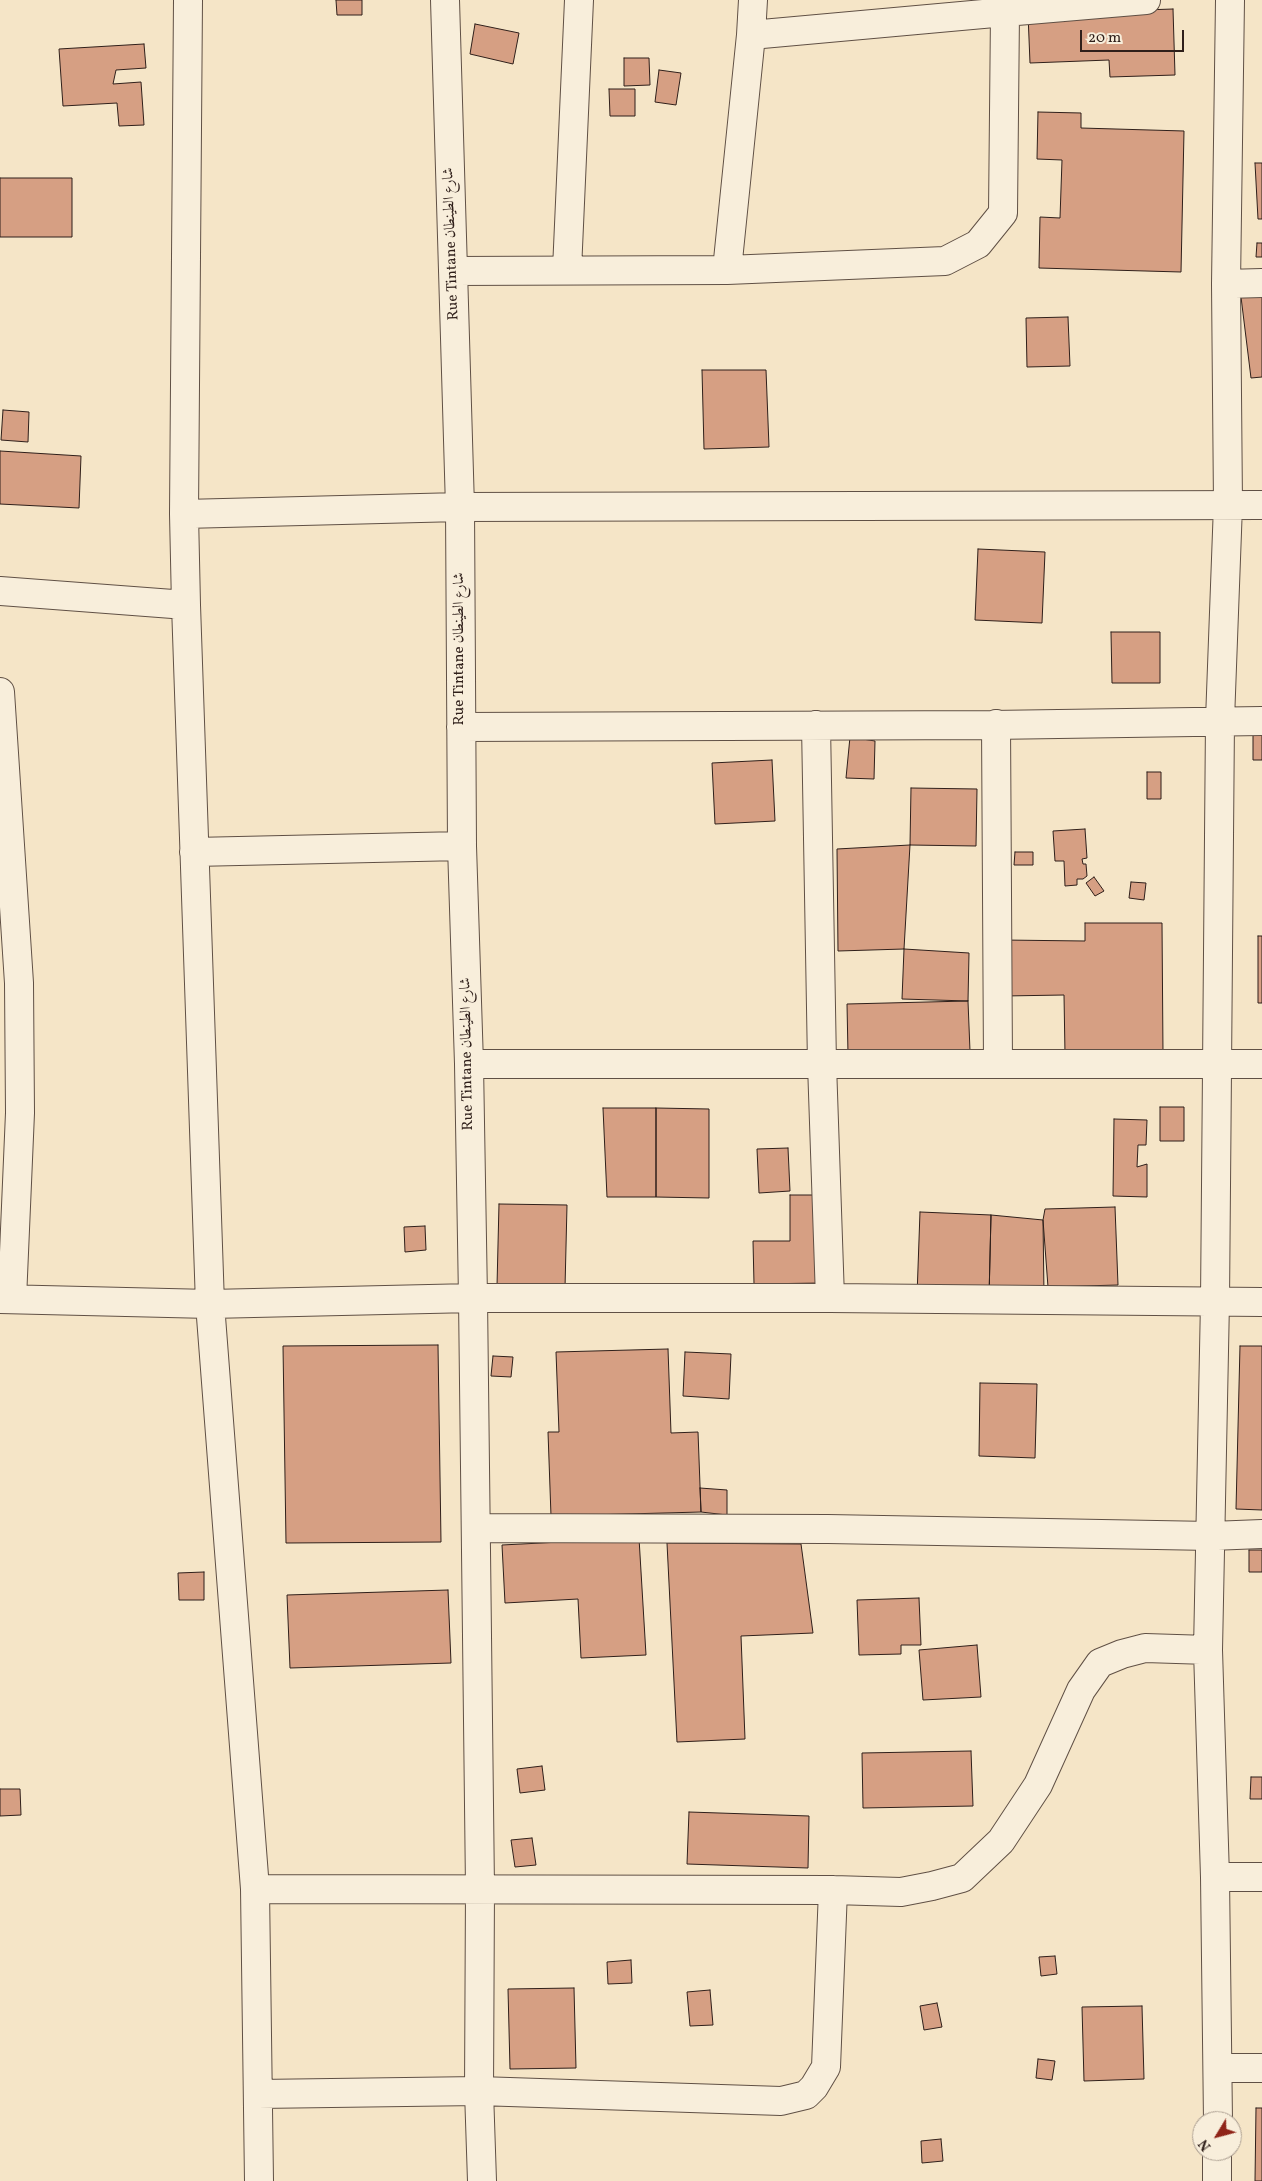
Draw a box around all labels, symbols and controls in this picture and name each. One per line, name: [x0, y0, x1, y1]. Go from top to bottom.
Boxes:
scale bar: [1082, 20, 1186, 52]
text: 20 m: [1088, 28, 1121, 49]
street label: Rue Tintane شارع الطينطان: [440, 167, 464, 321]
street label: Rue Tintane شارع الطينطان: [451, 573, 469, 725]
street label: Rue Tintane شارع الطينطان: [458, 977, 478, 1131]
north arrow: [1192, 2111, 1242, 2161]
text: N: [1195, 2135, 1216, 2155]

